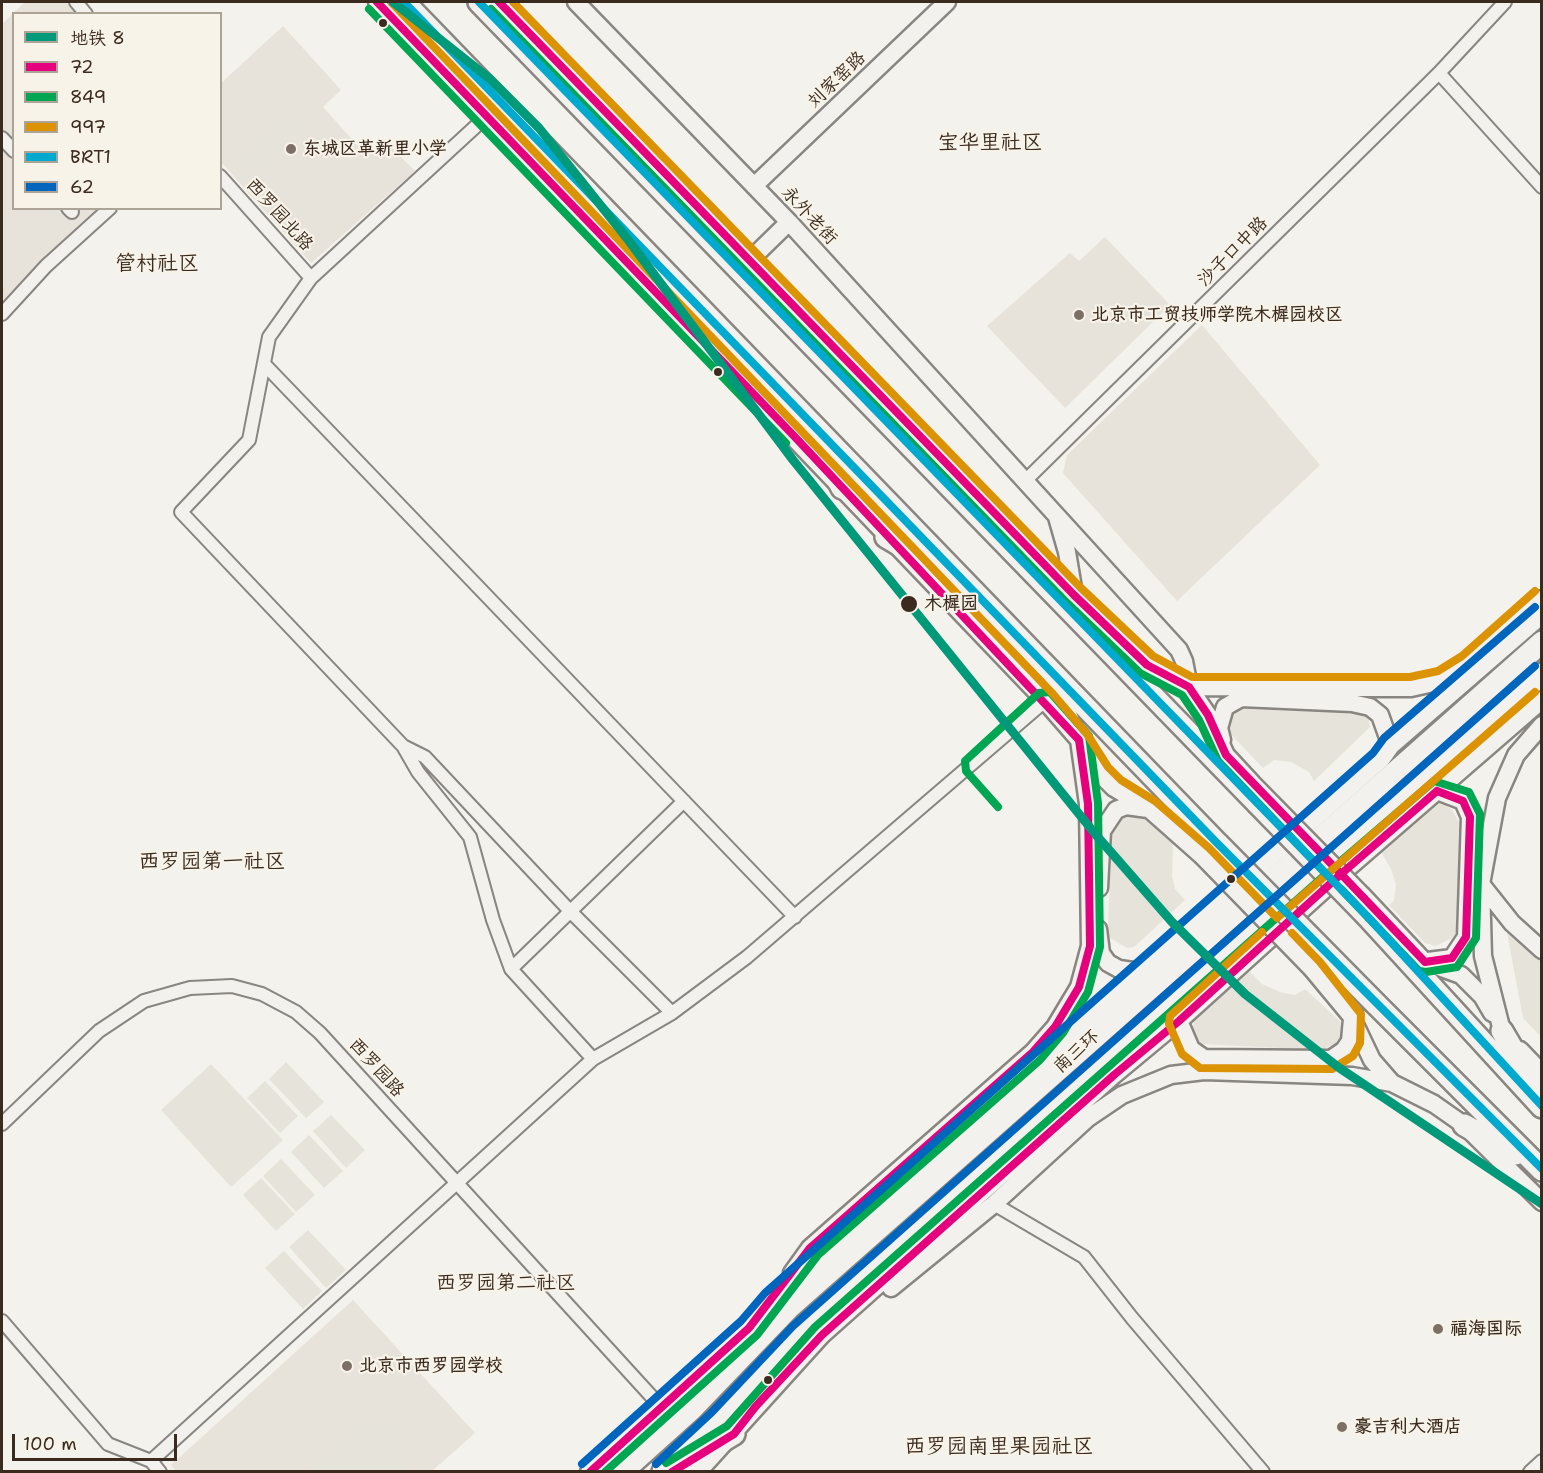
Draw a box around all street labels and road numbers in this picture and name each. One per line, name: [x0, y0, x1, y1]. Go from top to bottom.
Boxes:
street label: 刘家窑路: [804, 47, 870, 113]
street label: 西罗园北路: [241, 174, 317, 256]
street label: 永外老街: [777, 182, 841, 250]
street label: 沙子口中路: [1194, 213, 1272, 291]
street label: 南三环: [1050, 1026, 1104, 1078]
street label: 西罗园路: [344, 1034, 408, 1102]

